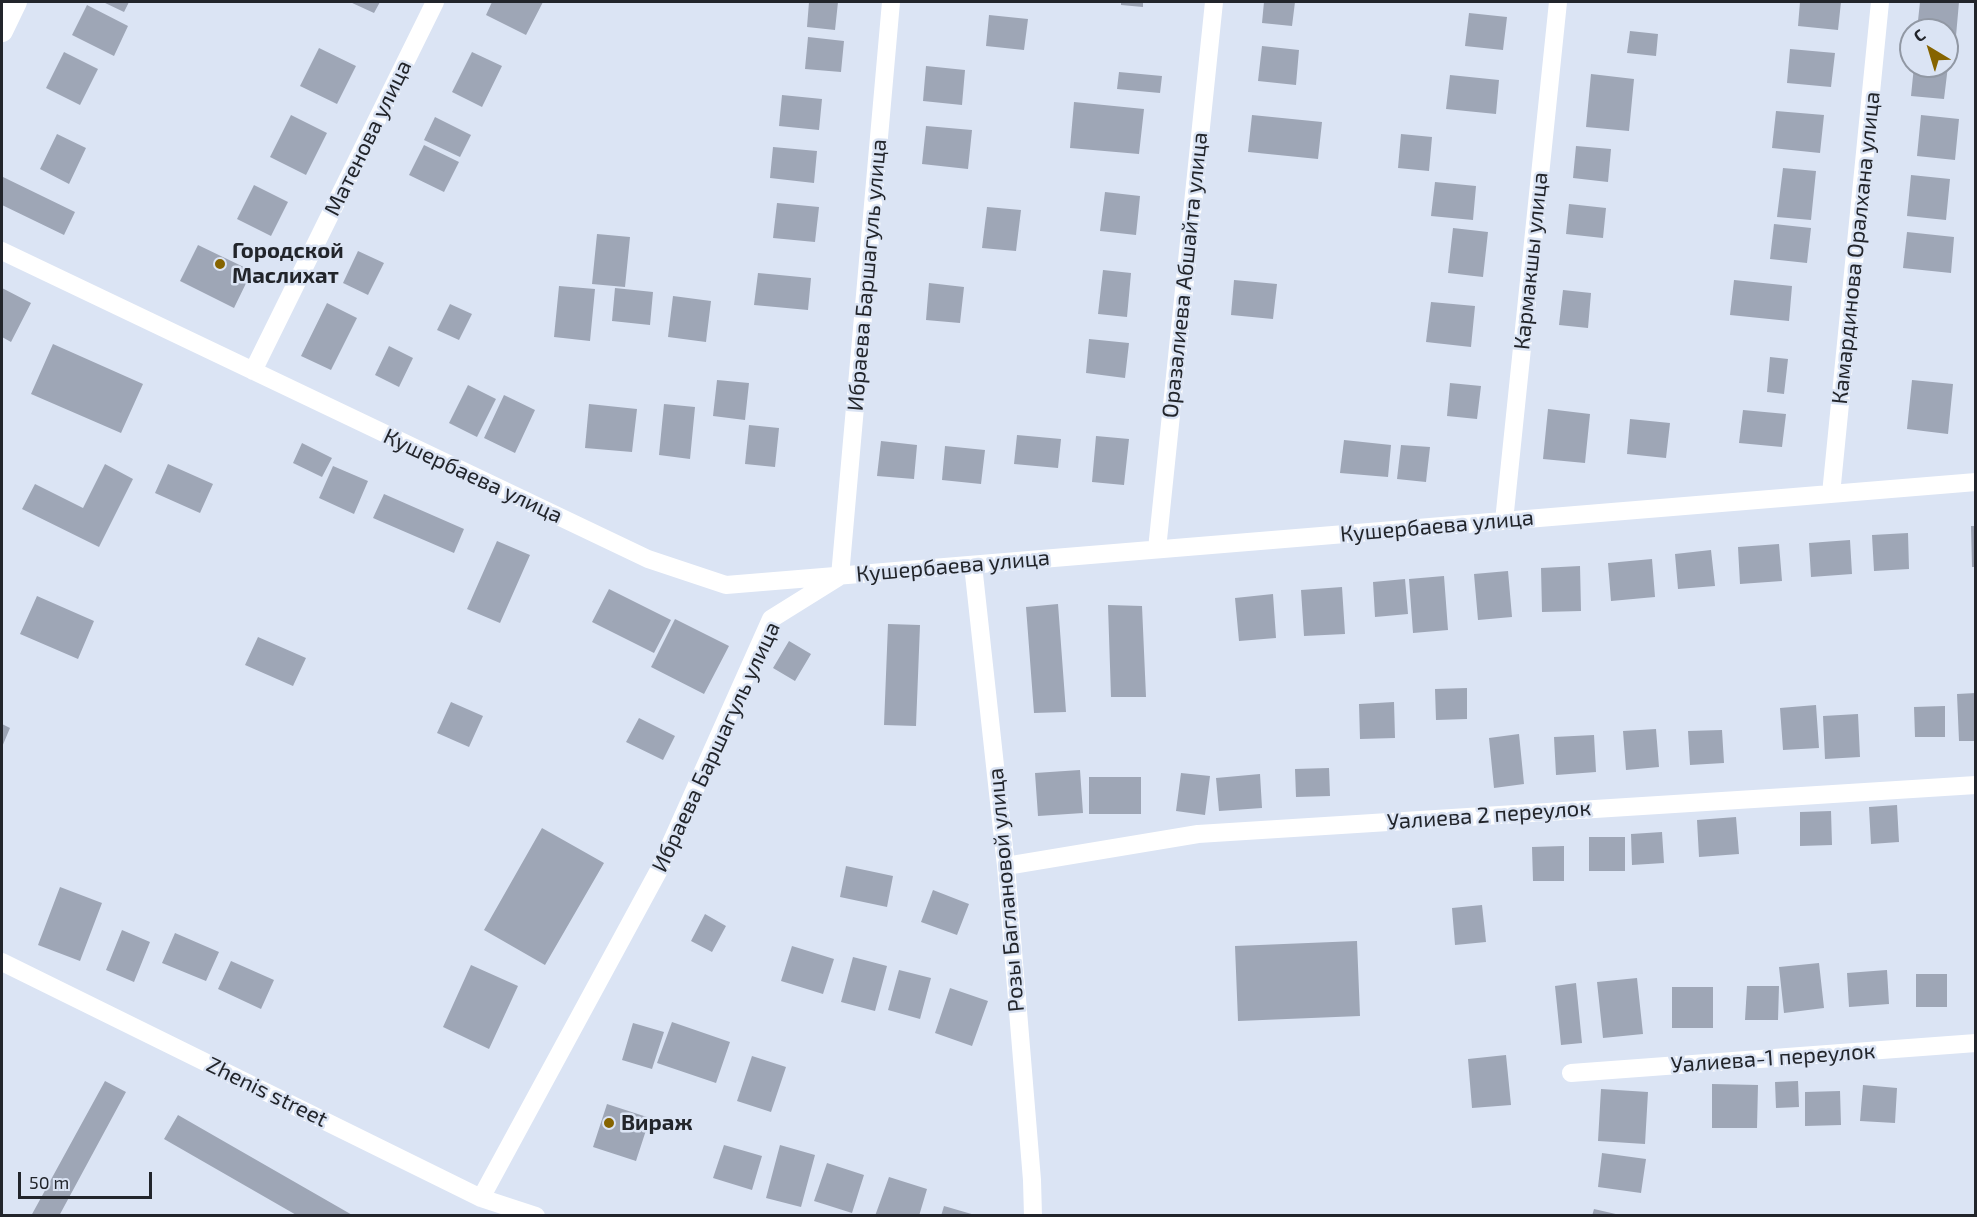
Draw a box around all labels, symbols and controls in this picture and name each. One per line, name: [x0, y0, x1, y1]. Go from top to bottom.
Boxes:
north arrow: [1899, 18, 1959, 78]
text: С: [1909, 25, 1928, 45]
street label: Матенова улица: [319, 56, 417, 220]
street label: Камардинова Оралхана улица: [1826, 90, 1886, 406]
street label: Оразалиева Абшайта улица: [1157, 131, 1213, 419]
street label: Ибраева Баршагуль улица: [842, 138, 892, 412]
street label: Кармакшы улица: [1509, 171, 1553, 351]
place label: Городской Маслихат: [232, 238, 344, 290]
marker: Городской Маслихат: [213, 257, 227, 271]
street label: Кушербаева улица: [379, 423, 567, 529]
street label: Кушербаева улица: [1339, 504, 1535, 548]
street label: Кушербаева улица: [855, 544, 1051, 588]
street label: Ибраева Баршагуль улица: [646, 618, 786, 876]
street label: Розы Баглановой улица: [982, 767, 1030, 1013]
street label: Уалиева 2 переулок: [1386, 795, 1592, 835]
street label: Уалиева-1 переулок: [1670, 1038, 1876, 1078]
street label: Zhenis street: [202, 1051, 332, 1133]
place label: Вираж: [621, 1110, 693, 1136]
marker: Вираж: [602, 1116, 616, 1130]
scale bar: [21, 1160, 154, 1198]
text: 50 m: [29, 1171, 69, 1193]

